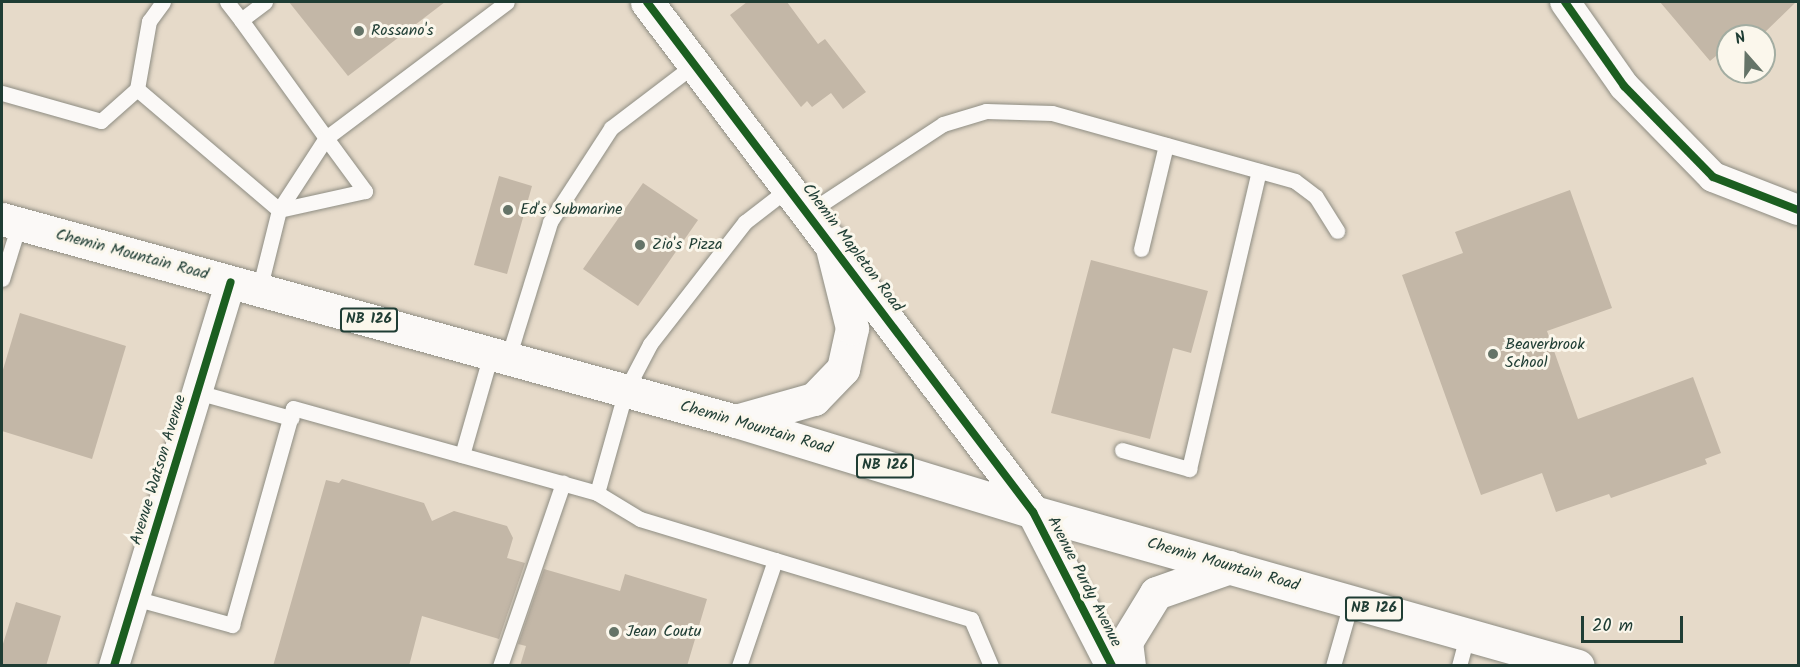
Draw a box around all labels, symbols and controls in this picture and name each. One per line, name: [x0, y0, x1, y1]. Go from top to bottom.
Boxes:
place label: Rossano's: [371, 21, 434, 41]
marker: Rossano's: [352, 24, 366, 38]
north arrow: [1716, 24, 1776, 84]
text: N: [1731, 25, 1749, 52]
street label: Chemin Mapleton Road: [797, 180, 907, 316]
place label: Ed's Submarine: [520, 200, 623, 220]
marker: Ed's Submarine: [501, 203, 515, 217]
street label: Chemin Mountain Road: [53, 225, 211, 285]
place label: Zio's Pizza: [652, 235, 723, 255]
marker: Zio's Pizza: [633, 238, 647, 252]
road number: NB 126: [339, 308, 399, 332]
place label: Beaverbrook School: [1505, 335, 1585, 373]
marker: Beaverbrook School: [1486, 347, 1500, 361]
street label: Avenue Watson Avenue: [127, 393, 191, 547]
street label: Chemin Mountain Road: [678, 397, 834, 459]
road number: NB 126: [855, 454, 915, 478]
street label: Avenue Purdy Avenue: [1043, 513, 1125, 651]
street label: Chemin Mountain Road: [1145, 534, 1301, 596]
road number: NB 126: [1344, 597, 1404, 621]
scale bar: [1584, 604, 1686, 642]
text: 20 m: [1592, 612, 1633, 641]
place label: Jean Coutu: [626, 622, 702, 642]
marker: Jean Coutu: [607, 625, 621, 639]

